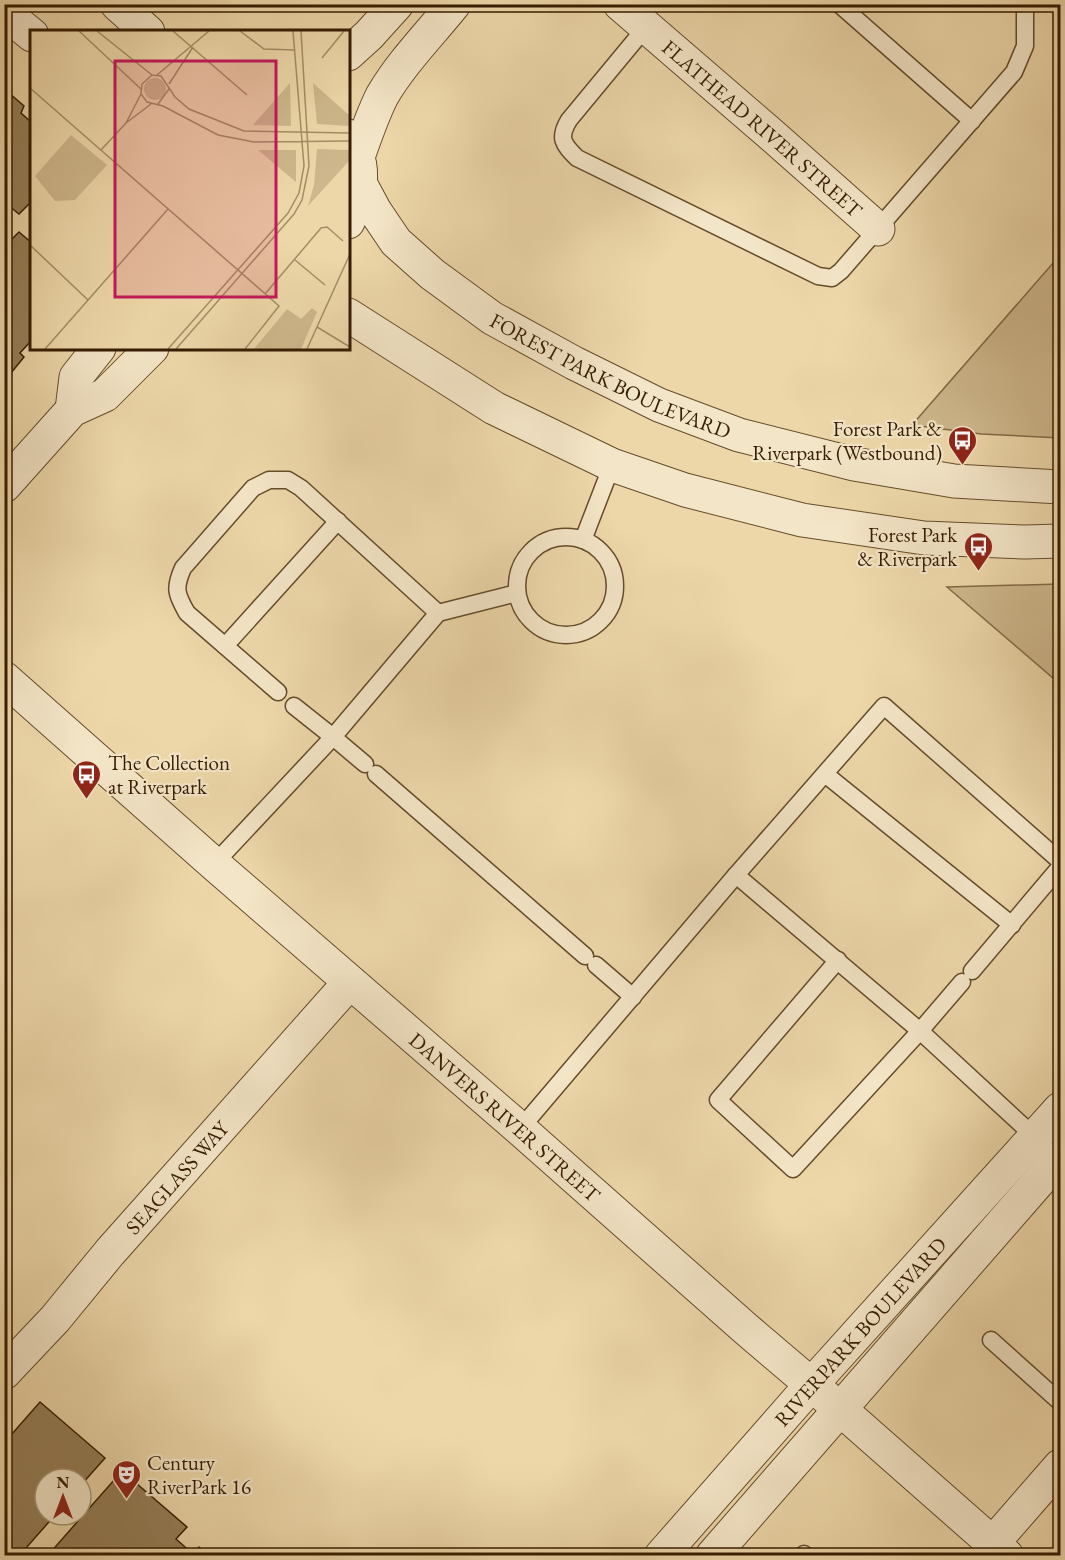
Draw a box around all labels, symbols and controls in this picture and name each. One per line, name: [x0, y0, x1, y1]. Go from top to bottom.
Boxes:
inset map: [30, 30, 350, 350]
street label: FLATHEAD RIVER STREET: [657, 33, 869, 223]
street label: FOREST PARK BOULEVARD: [486, 306, 735, 444]
place label: Forest Park & Riverpark (Westbound): [752, 415, 942, 466]
bus stop icon: Forest Park & Riverpark (Westbound): [947, 424, 979, 466]
place label: Forest Park & Riverpark: [857, 521, 958, 572]
bus stop icon: Forest Park & Riverpark: [962, 530, 994, 572]
place label: The Collection at Riverpark: [108, 749, 230, 800]
bus stop icon: The Collection at Riverpark: [71, 758, 103, 800]
street label: DANVERS RIVER STREET: [404, 1026, 607, 1208]
street label: SEAGLASS WAY: [119, 1113, 235, 1240]
street label: RIVERPARK BOULEVARD: [768, 1231, 952, 1432]
place label: Century RiverPark 16: [147, 1449, 251, 1500]
theatre icon: Century RiverPark 16: [110, 1458, 142, 1500]
north arrow: [33, 1467, 93, 1527]
text: N: [57, 1472, 70, 1493]

